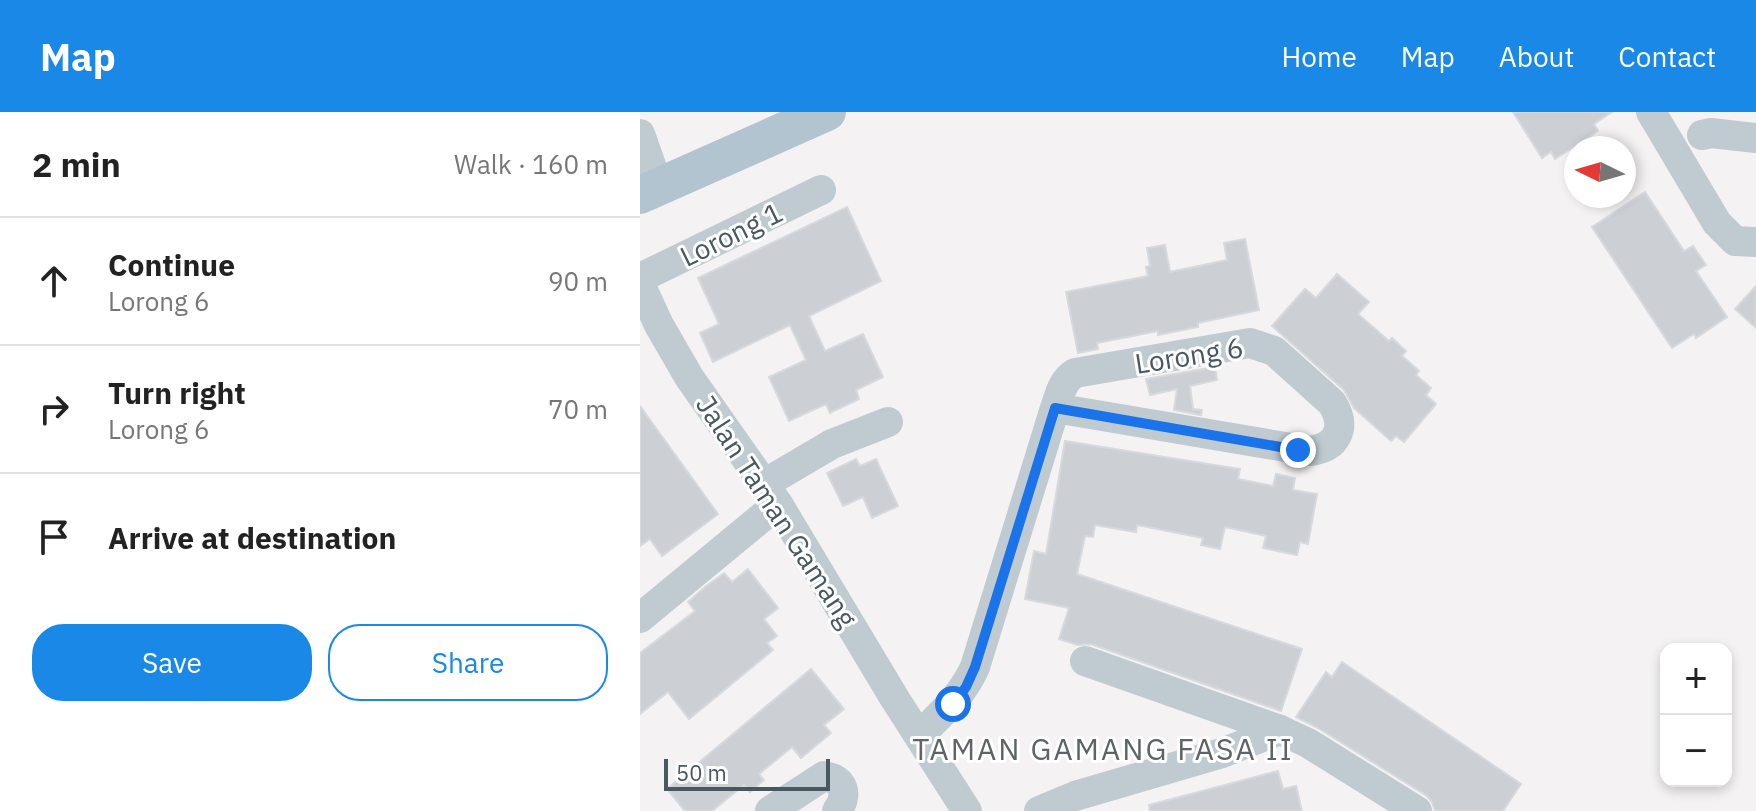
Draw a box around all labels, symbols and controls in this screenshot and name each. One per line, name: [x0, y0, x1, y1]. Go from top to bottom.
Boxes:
text: Map: [40, 32, 116, 81]
text: Home: [1281, 38, 1357, 75]
text: Map: [1401, 38, 1455, 75]
text: About: [1499, 38, 1574, 75]
text: Contact: [1618, 38, 1716, 75]
north arrow: [1564, 136, 1636, 208]
text: 2 min: [32, 142, 121, 186]
text: Walk · 160 m: [454, 147, 608, 181]
street label: Lorong 1: [674, 193, 788, 275]
text: Continue: [108, 245, 235, 284]
icon: ahead: [32, 259, 76, 303]
text: 90 m: [548, 264, 608, 298]
text: Lorong 6: [108, 284, 210, 318]
street label: Lorong 6: [1132, 328, 1246, 382]
text: Turn right: [108, 373, 246, 412]
icon: right: [32, 387, 76, 431]
street label: Jalan Taman Gamang: [688, 388, 866, 634]
text: 70 m: [548, 392, 608, 426]
text: Lorong 6: [108, 412, 210, 446]
route end: [1280, 432, 1316, 468]
icon: arrive: [32, 515, 76, 559]
text: Arrive at destination: [108, 518, 396, 557]
button: Save: [32, 624, 312, 701]
button: Share: [328, 624, 608, 701]
map controls: [1660, 643, 1732, 787]
button: +: [1660, 643, 1732, 715]
route start: [935, 686, 971, 722]
button: −: [1660, 715, 1732, 787]
district label: TAMAN GAMANG FASA II: [912, 729, 1294, 768]
scale bar: [664, 755, 830, 791]
text: 50 m: [676, 758, 727, 787]

